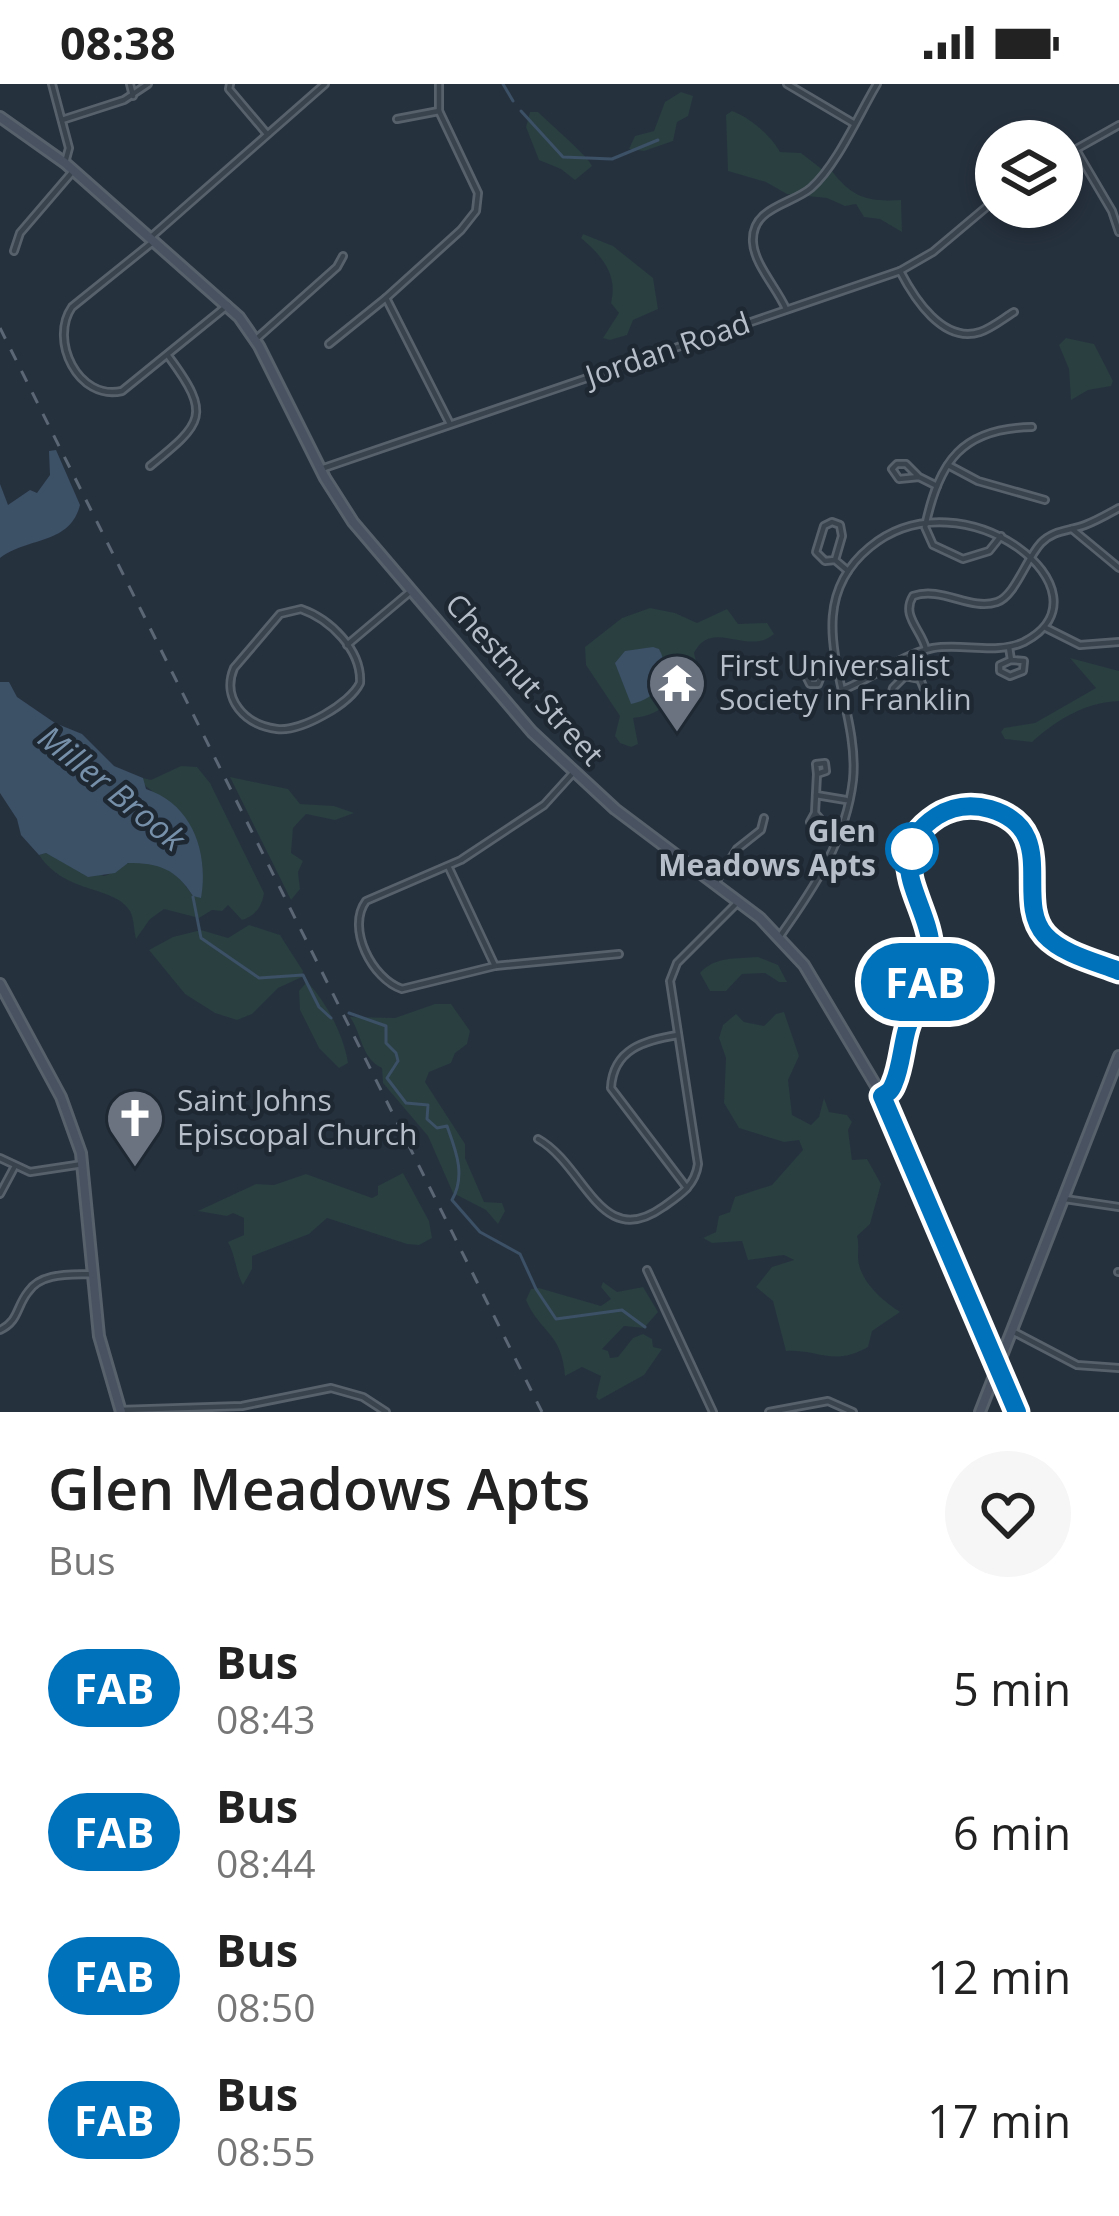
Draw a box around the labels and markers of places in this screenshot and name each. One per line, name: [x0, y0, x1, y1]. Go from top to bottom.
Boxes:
place label: First Universalist Society in Franklin: [719, 644, 972, 719]
temple icon: First Universalist Society in Franklin: [646, 652, 708, 734]
place label: Glen Meadows Apts: [658, 810, 876, 885]
marker: Glen Meadows Apts: [887, 824, 937, 874]
place label: Saint Johns Episcopal Church: [177, 1079, 417, 1154]
church icon: Saint Johns Episcopal Church: [104, 1087, 166, 1169]

